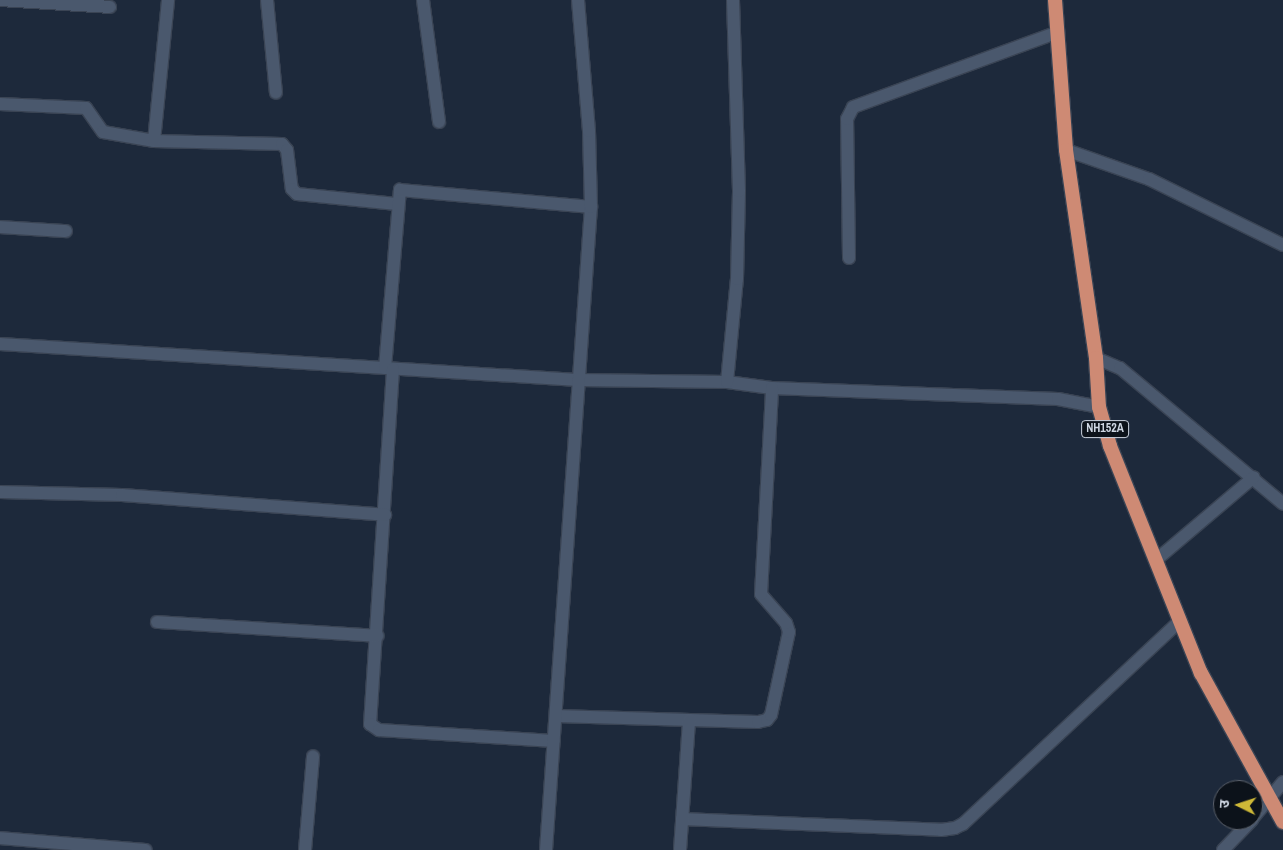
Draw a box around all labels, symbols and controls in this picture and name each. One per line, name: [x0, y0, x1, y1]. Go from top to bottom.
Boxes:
road number: NH152A: [1080, 419, 1130, 438]
north arrow: [1213, 780, 1263, 830]
text: उ: [1215, 799, 1233, 809]

